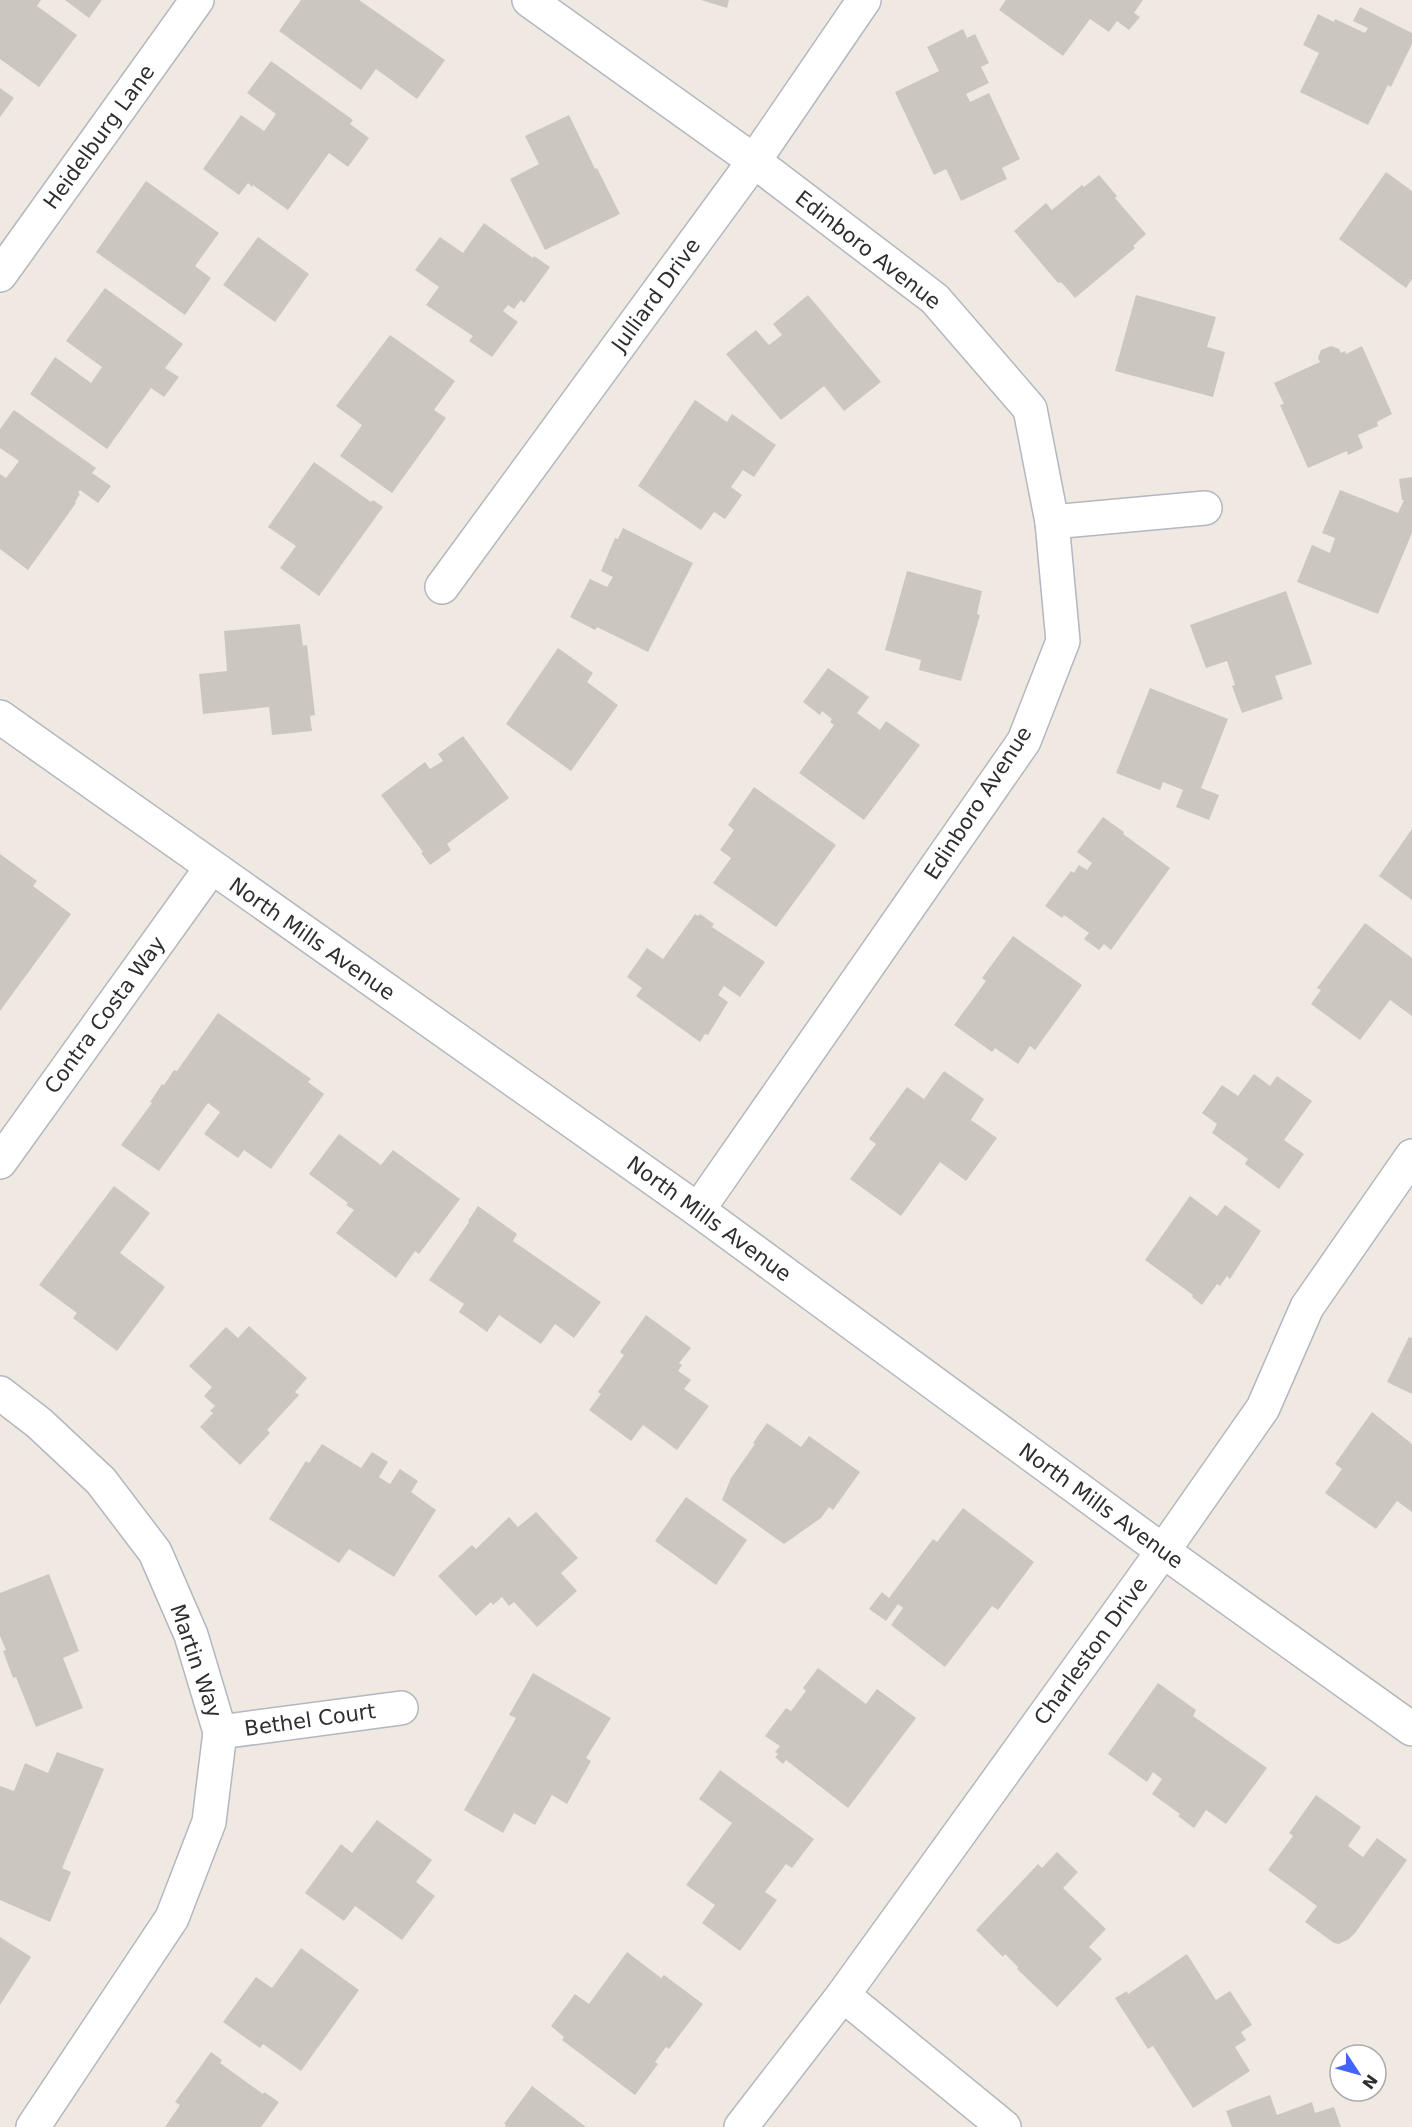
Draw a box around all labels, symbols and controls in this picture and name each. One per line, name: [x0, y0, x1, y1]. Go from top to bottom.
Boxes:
street label: Heidelburg Lane: [39, 60, 159, 214]
street label: Edinboro Avenue: [791, 186, 945, 314]
street label: Julliard Drive: [606, 234, 705, 358]
street label: Edinboro Avenue: [920, 722, 1036, 884]
street label: North Mills Avenue: [225, 873, 399, 1005]
street label: Contra Costa Way: [40, 932, 170, 1098]
street label: North Mills Avenue: [622, 1151, 796, 1287]
street label: North Mills Avenue: [1014, 1438, 1188, 1574]
street label: Charleston Drive: [1029, 1573, 1153, 1729]
street label: Martin Way: [165, 1601, 227, 1721]
street label: Bethel Court: [243, 1699, 377, 1741]
north arrow: [1328, 2043, 1388, 2103]
text: N: [1358, 2071, 1381, 2093]

